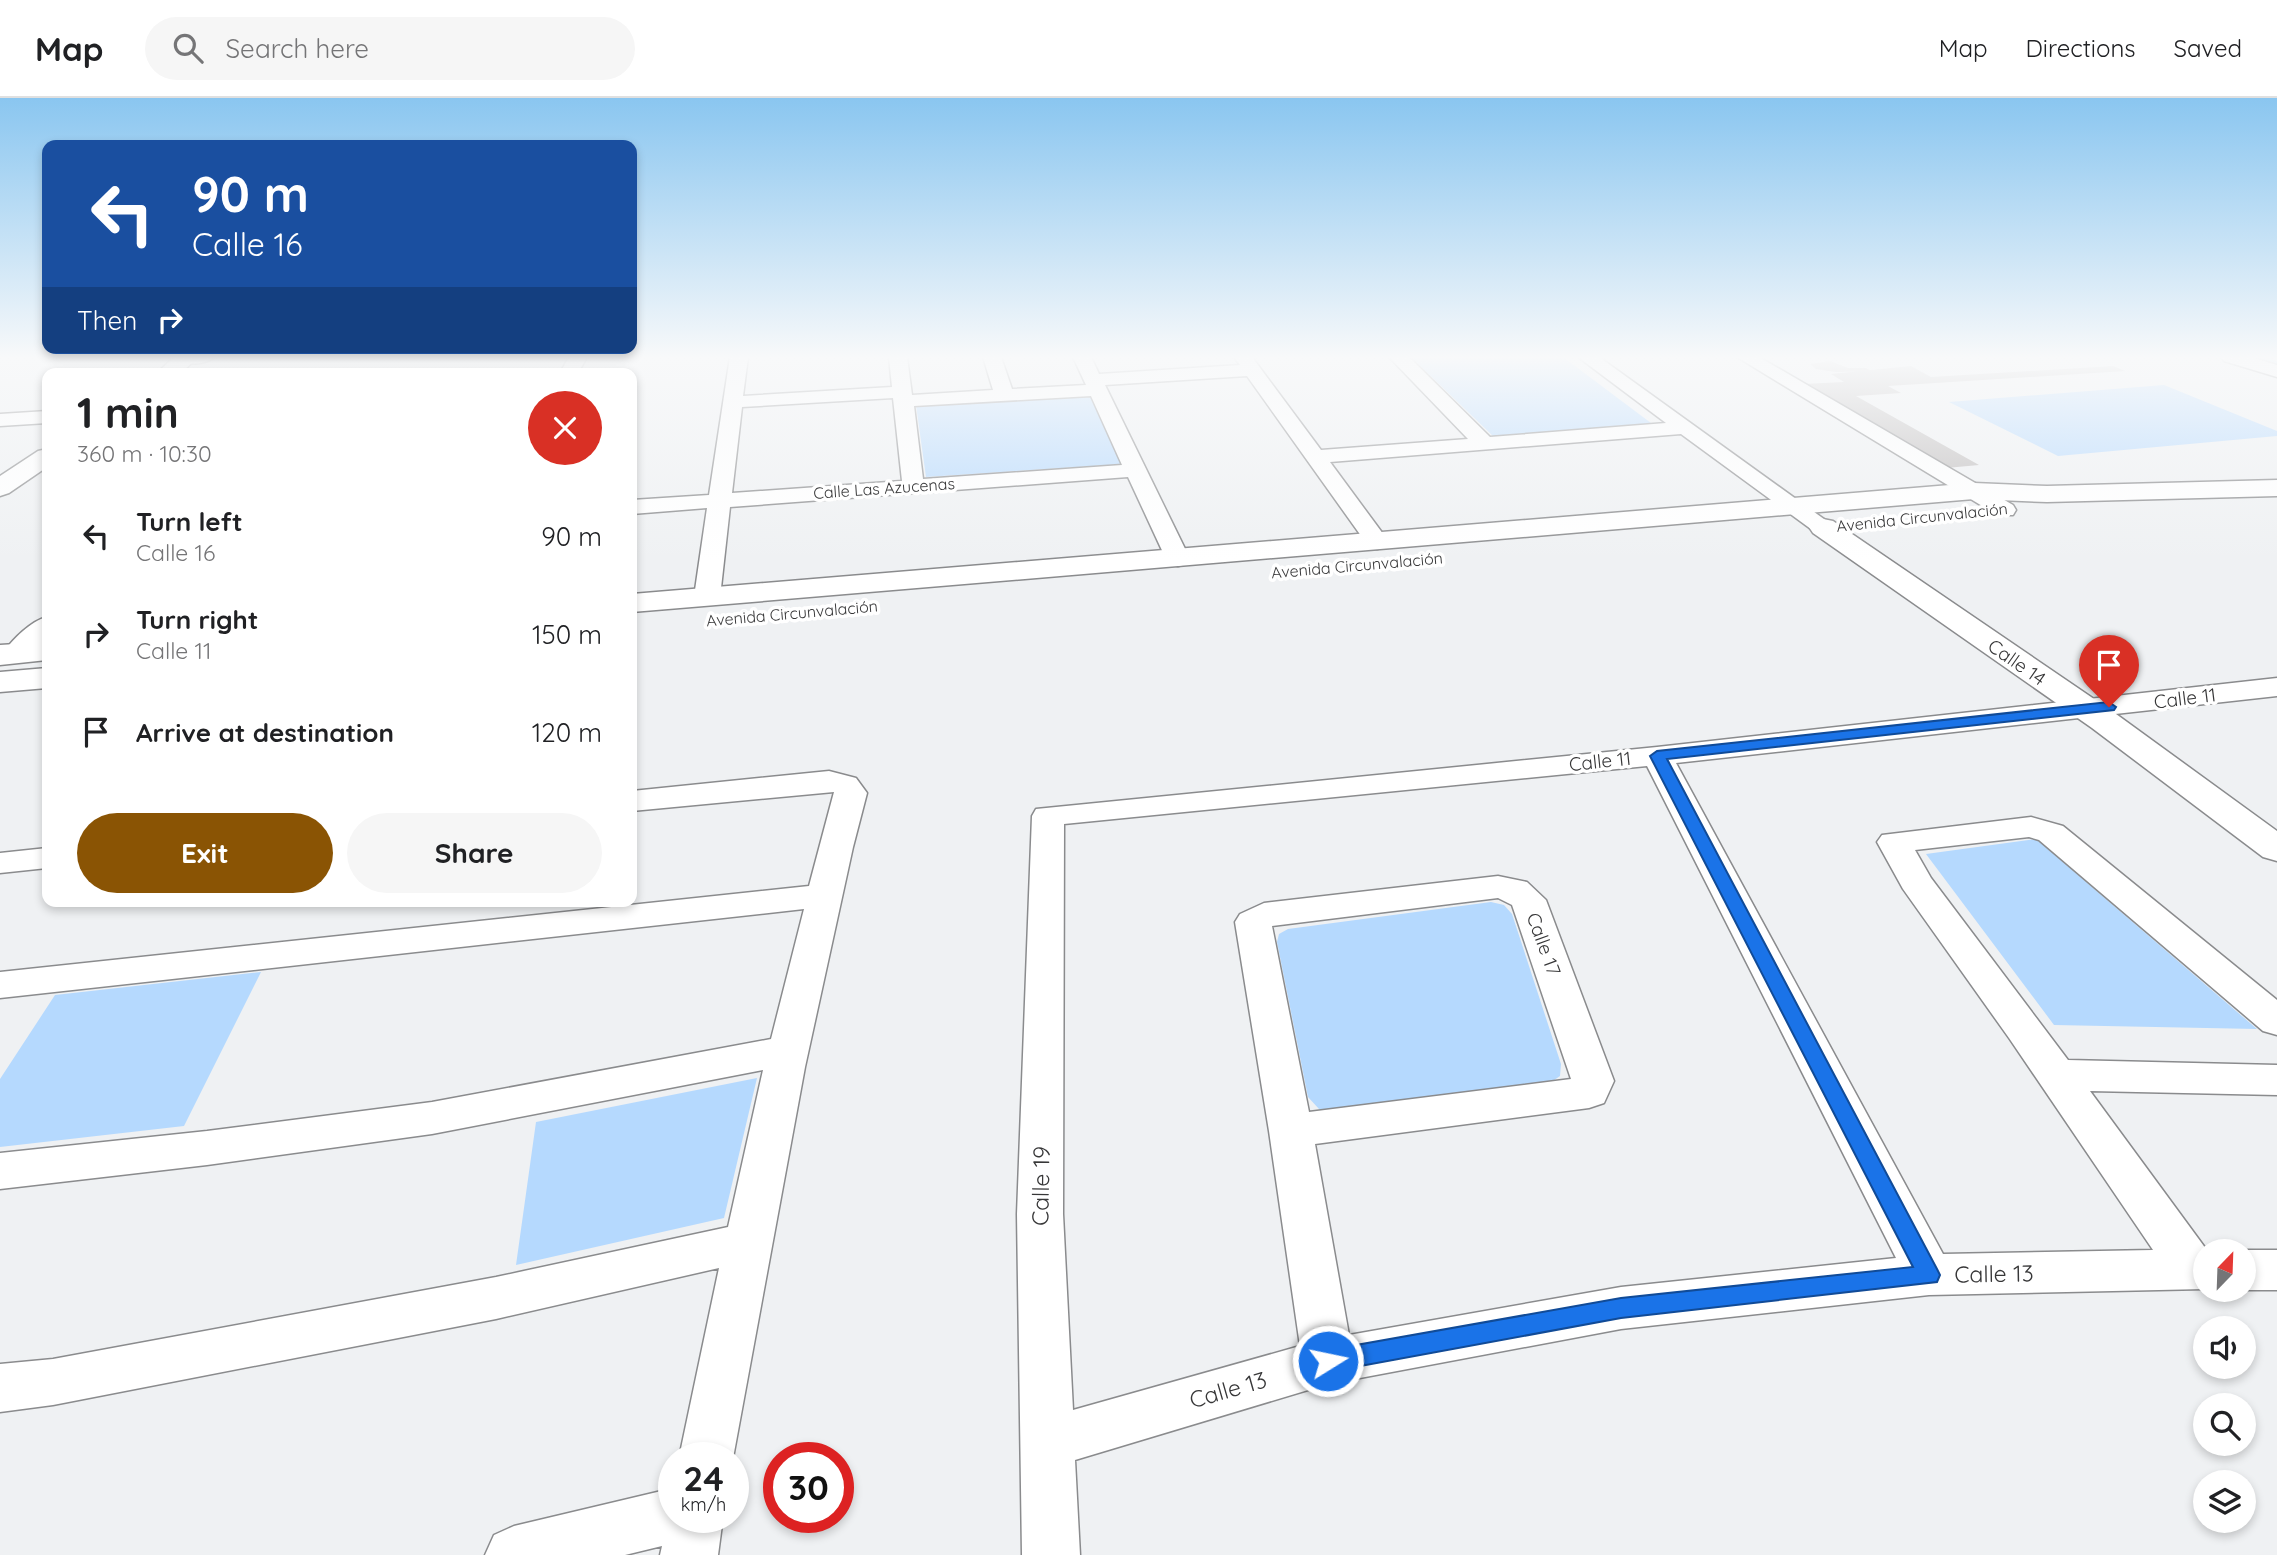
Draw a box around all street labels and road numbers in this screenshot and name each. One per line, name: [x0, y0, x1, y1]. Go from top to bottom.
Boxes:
street label: Calle Las Azucenas: [813, 473, 955, 503]
street label: Avenida Circunvalación: [1835, 498, 2009, 536]
street label: Avenida Circunvalación: [1270, 548, 1444, 582]
street label: Avenida Circunvalación: [705, 596, 879, 630]
street label: Calle 14: [1983, 633, 2051, 691]
street label: Calle 11: [2153, 682, 2217, 714]
street label: Calle 11: [1568, 746, 1632, 776]
street label: Calle 17: [1522, 909, 1567, 979]
street label: Calle 19: [1025, 1146, 1056, 1226]
street label: Calle 13: [1954, 1258, 2034, 1289]
street label: Calle 13: [1186, 1365, 1270, 1414]

